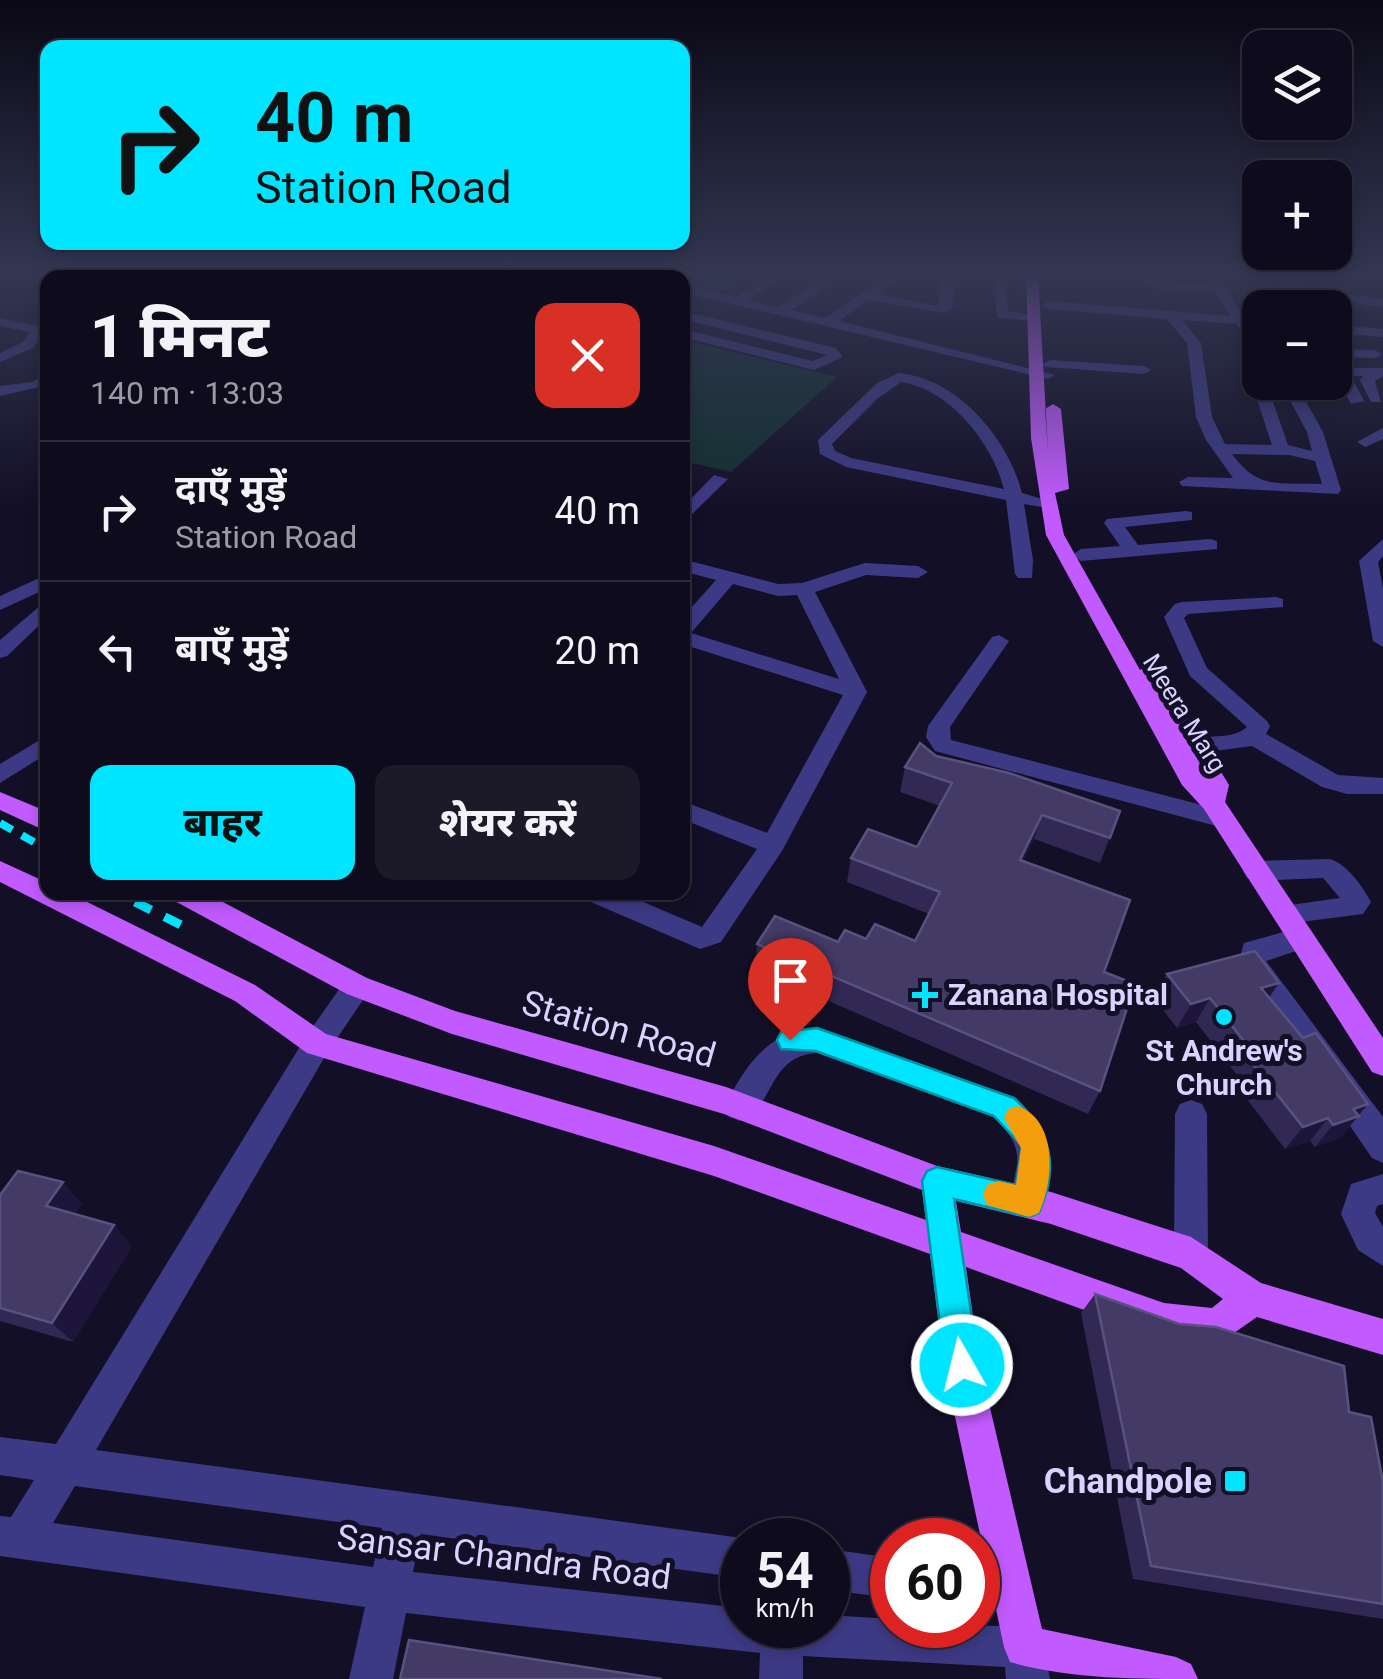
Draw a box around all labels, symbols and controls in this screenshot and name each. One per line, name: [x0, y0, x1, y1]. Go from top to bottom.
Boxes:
map controls: [1242, 30, 1352, 400]
button: layers: [1242, 30, 1352, 140]
text: 40 m: [255, 77, 413, 159]
icon: right: [90, 80, 220, 210]
button: +: [1242, 160, 1352, 270]
text: Station Road: [255, 161, 512, 214]
button: −: [1242, 290, 1352, 400]
text: 1 मिनट: [90, 301, 269, 372]
button: close: [535, 303, 640, 408]
text: 140 m · 13:03: [90, 374, 284, 412]
text: दाएँ मुड़ें: [175, 467, 286, 511]
icon: right: [90, 484, 145, 539]
text: 40 m: [555, 489, 640, 533]
text: Station Road: [175, 518, 357, 556]
icon: left: [90, 624, 145, 679]
text: बाएँ मुड़ें: [175, 626, 289, 670]
text: 20 m: [555, 629, 640, 673]
street label: Meera Marg: [1137, 649, 1232, 778]
button: बाहर: [90, 765, 355, 880]
button: शेयर करें: [375, 765, 640, 880]
pin: [748, 938, 833, 1041]
icon: arrive: [763, 953, 818, 1008]
place label: Zanana Hospital: [948, 977, 1168, 1012]
street label: Station Road: [517, 982, 720, 1077]
marker: Zanana Hospital: [912, 982, 938, 1008]
marker: St Andrew's Church: [1213, 1006, 1235, 1028]
place label: St Andrew's Church: [1145, 1033, 1303, 1102]
position arrow: [910, 1313, 1014, 1417]
place label: Chandpole: [1044, 1461, 1212, 1502]
marker: Chandpole: [1222, 1468, 1248, 1494]
street label: Sansar Chandra Road: [335, 1517, 673, 1598]
speed limit sign: 60: [870, 1518, 1000, 1648]
text: 54: [756, 1542, 814, 1600]
text: km/h: [756, 1594, 814, 1623]

